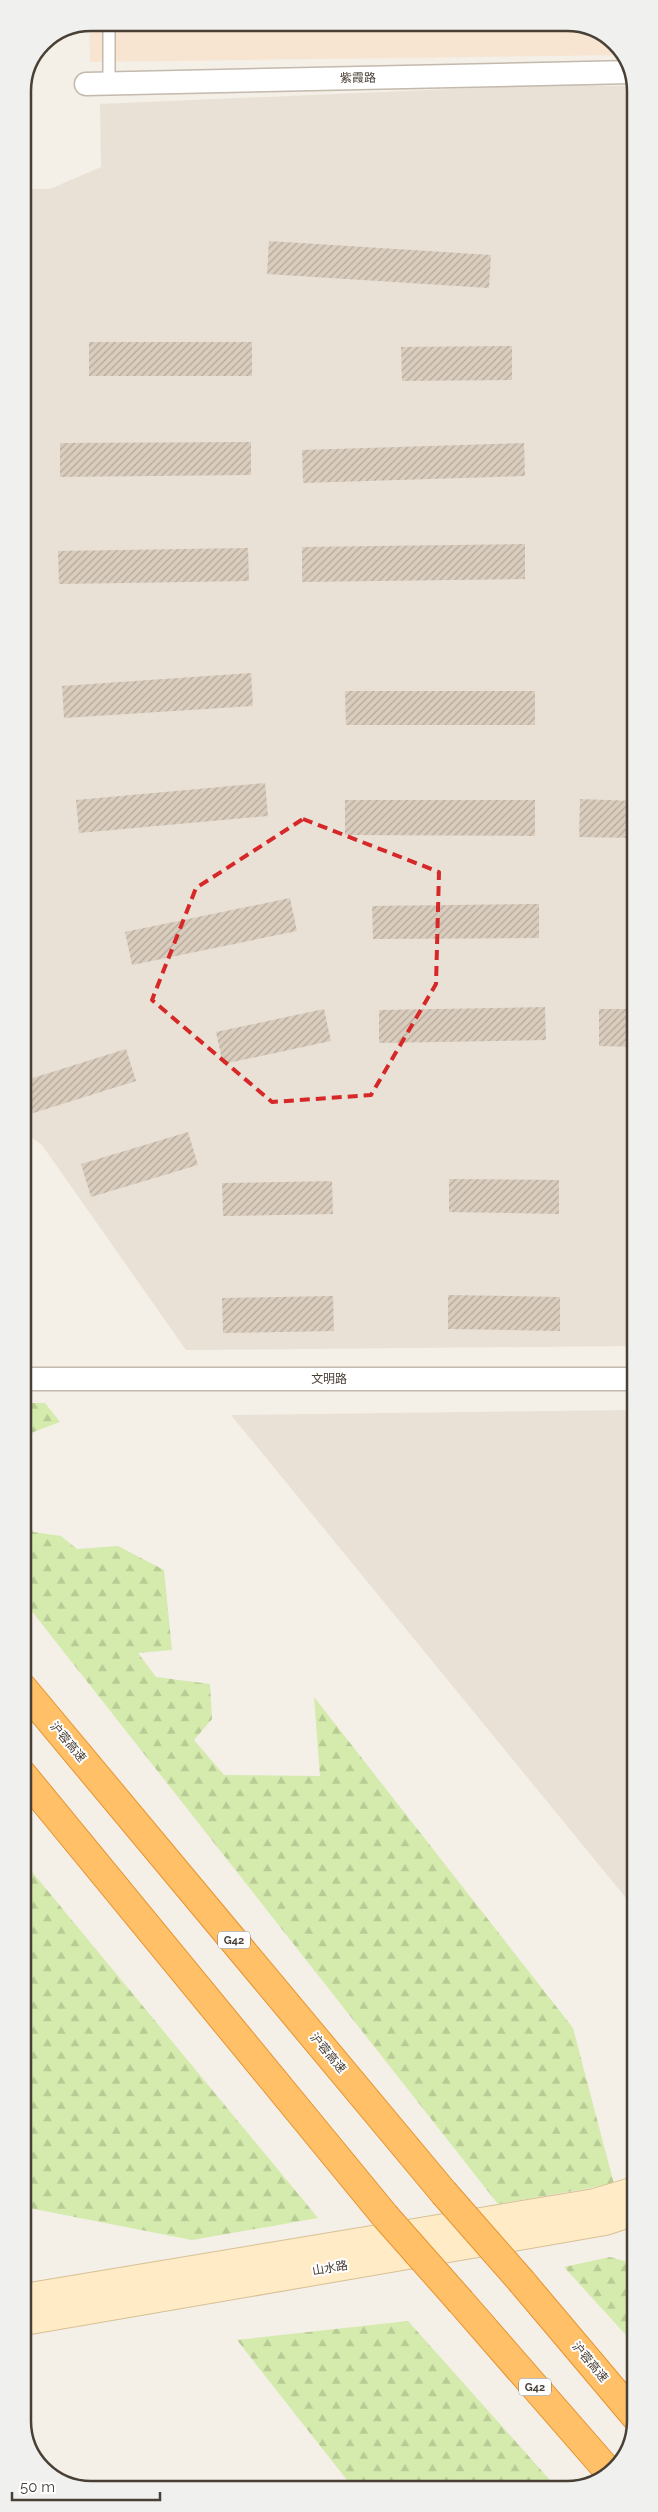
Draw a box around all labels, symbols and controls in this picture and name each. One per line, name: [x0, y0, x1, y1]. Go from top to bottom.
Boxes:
street label: 紫霞路: [340, 71, 376, 85]
street label: 文明路: [311, 1372, 347, 1386]
street label: 沪蓉高速: [47, 1719, 89, 1765]
road number: G42: [218, 1932, 250, 1948]
street label: 沪蓉高速: [307, 2030, 349, 2076]
street label: 山水路: [311, 2258, 349, 2278]
street label: 沪蓉高速: [569, 2339, 611, 2385]
road number: G42: [519, 2378, 551, 2396]
scale bar: [12, 2470, 160, 2502]
text: 50 m: [20, 2478, 55, 2496]

